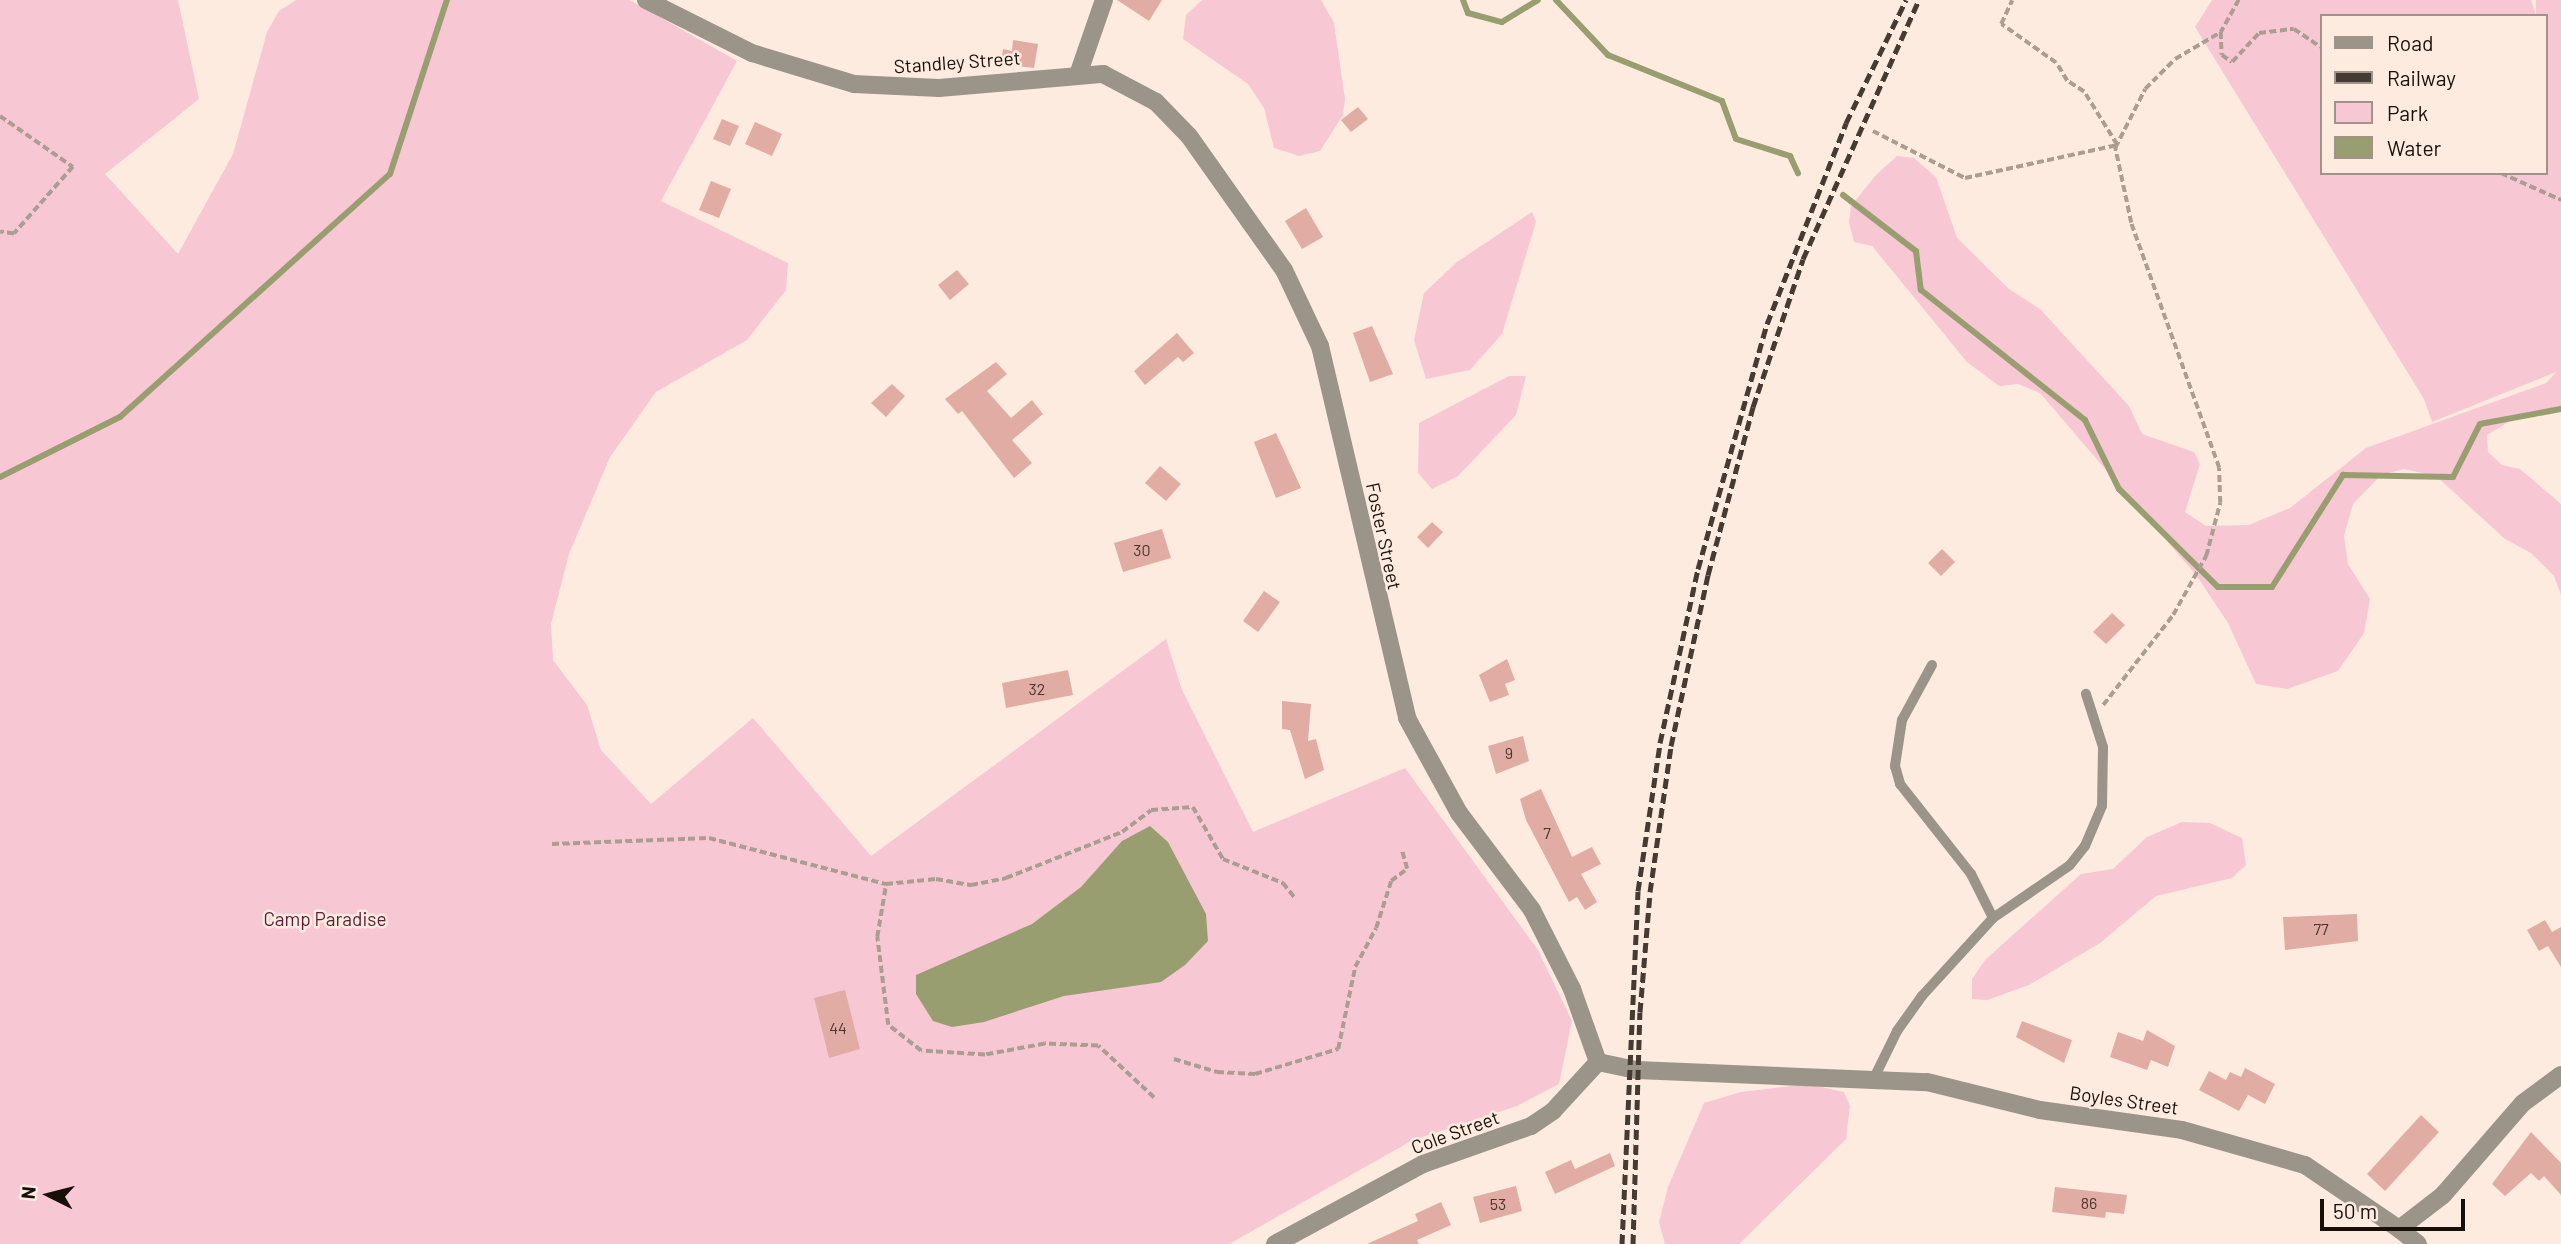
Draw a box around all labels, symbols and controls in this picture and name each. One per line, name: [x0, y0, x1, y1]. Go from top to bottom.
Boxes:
legend: [2320, 14, 2547, 175]
text: Road: [2387, 30, 2433, 55]
street label: Standley Street: [893, 46, 1021, 78]
text: Railway: [2387, 65, 2456, 90]
text: Park: [2387, 100, 2428, 125]
text: Water: [2387, 135, 2441, 160]
street label: Foster Street: [1362, 480, 1406, 592]
house number: 30: [1133, 540, 1151, 560]
house number: 32: [1029, 679, 1045, 699]
house number: 9: [1505, 743, 1513, 763]
house number: 7: [1543, 823, 1551, 843]
park label: Camp Paradise: [263, 908, 387, 930]
house number: 77: [2313, 919, 2329, 939]
house number: 44: [829, 1018, 847, 1038]
street label: Boyles Street: [2068, 1081, 2180, 1119]
street label: Cole Street: [1408, 1106, 1502, 1158]
north arrow: [14, 1160, 84, 1230]
scale bar: [2323, 1184, 2468, 1228]
text: N: [16, 1185, 40, 1200]
house number: 86: [2081, 1193, 2097, 1213]
house number: 53: [1490, 1194, 1506, 1214]
text: 50 m: [2333, 1198, 2377, 1223]

